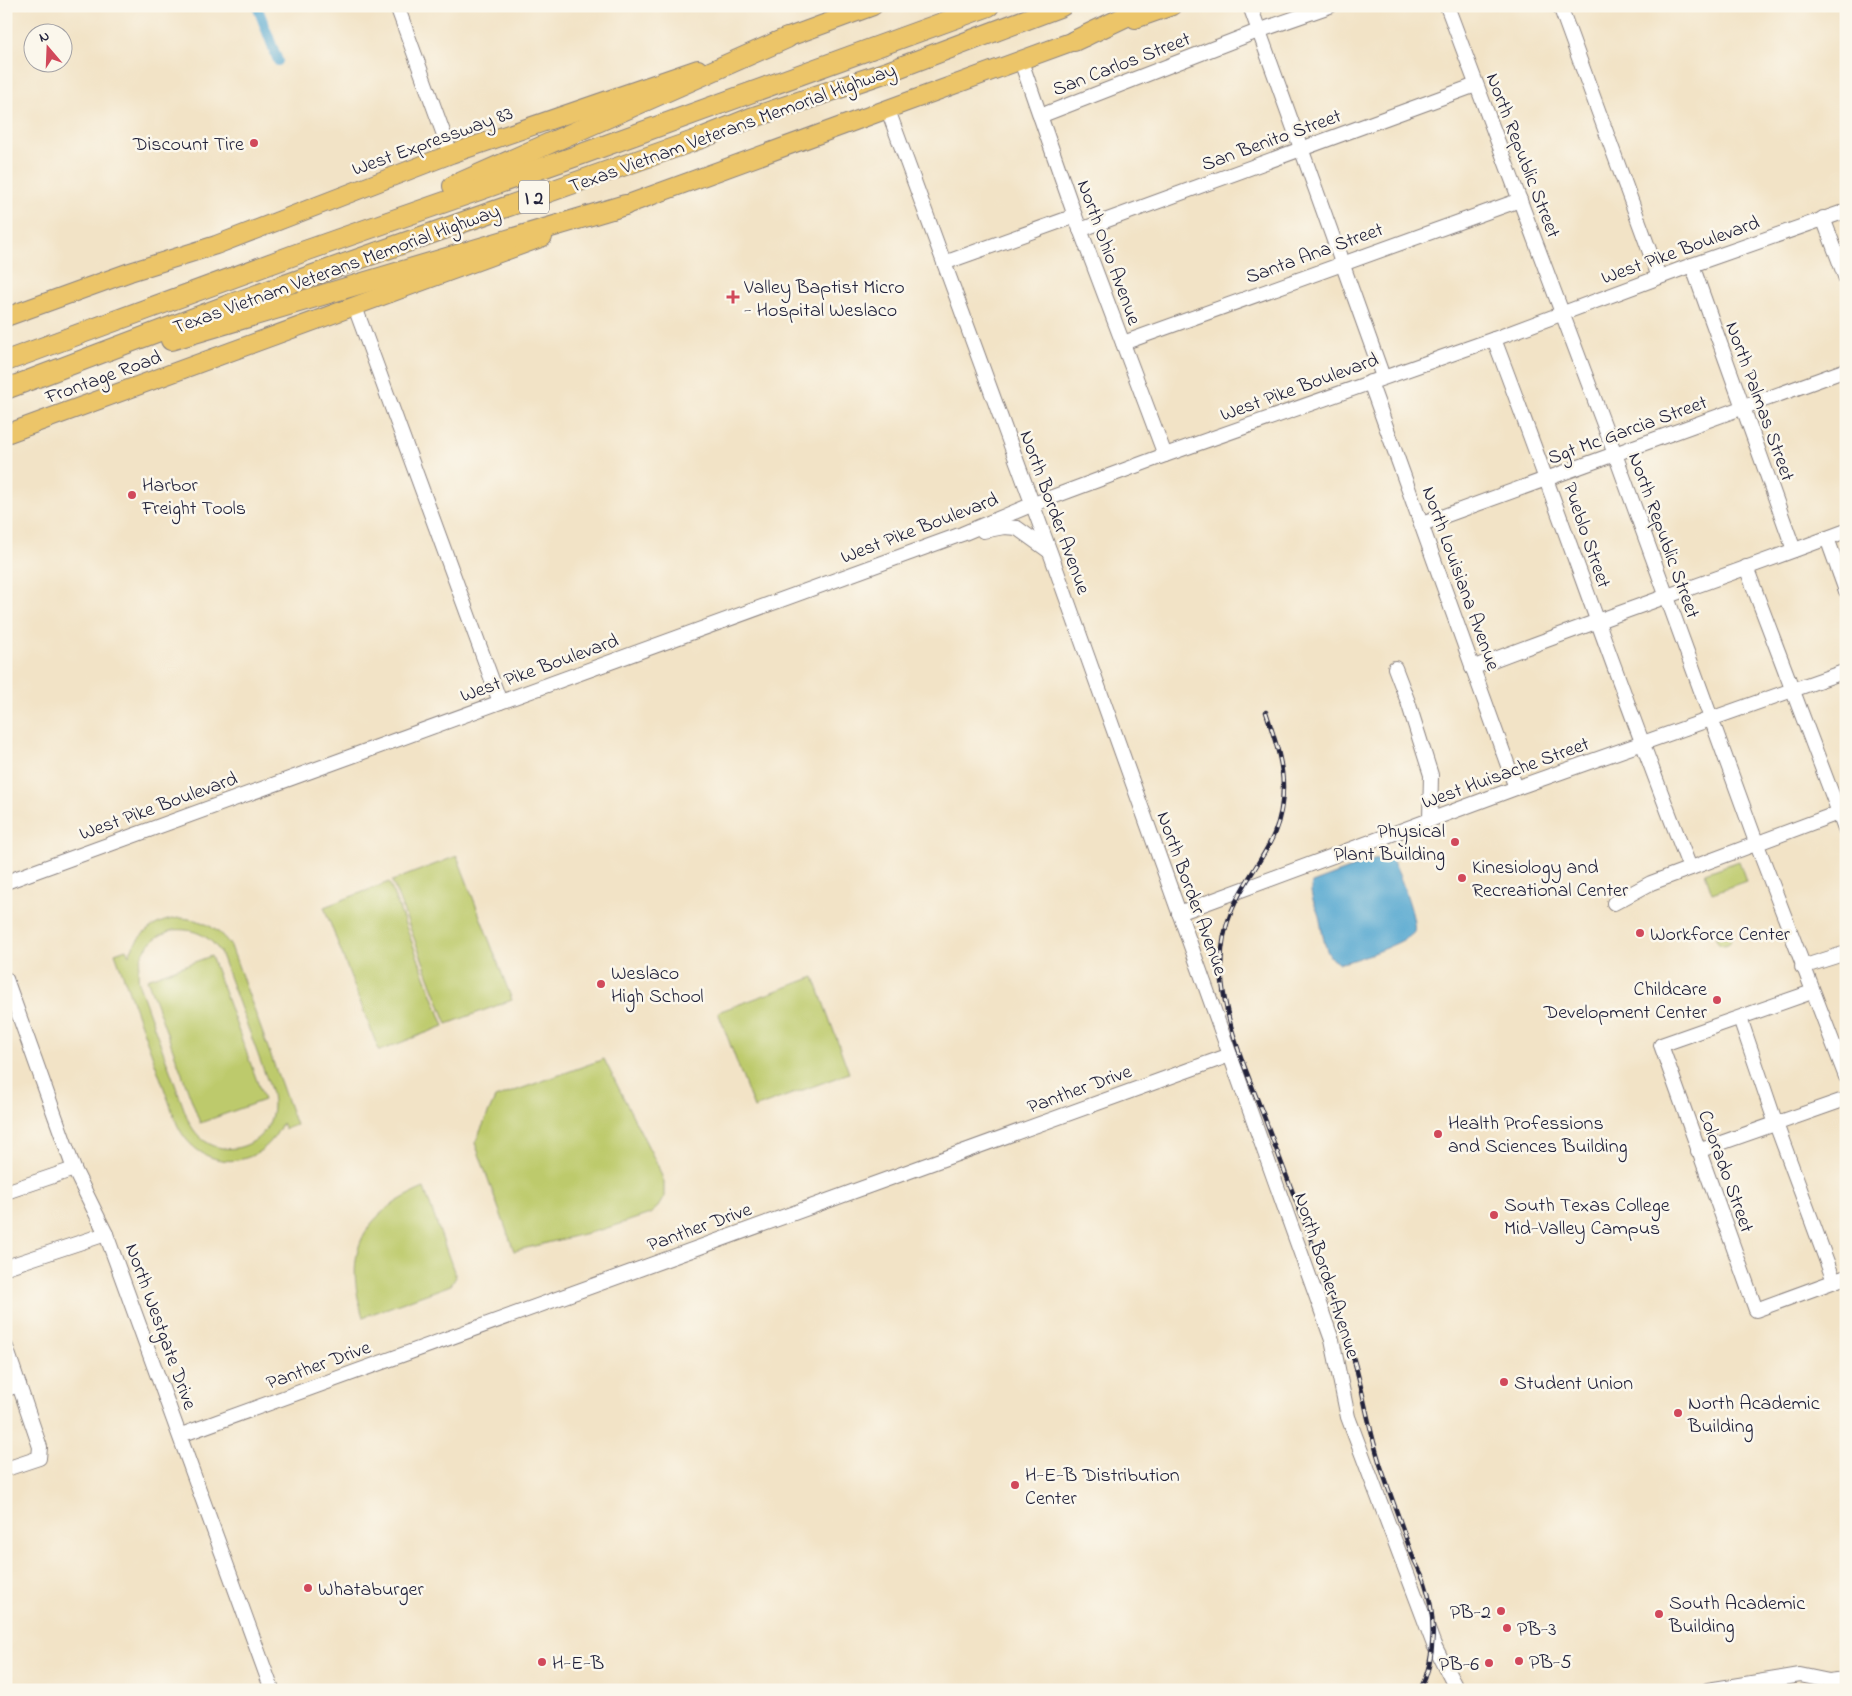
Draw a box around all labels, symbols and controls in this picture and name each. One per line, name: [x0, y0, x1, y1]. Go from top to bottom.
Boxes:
north arrow: [22, 22, 72, 72]
text: N: [36, 26, 52, 49]
street label: San Carlos Street: [1049, 26, 1195, 105]
street label: Texas Vietnam Veterans Memorial Highway: [565, 57, 901, 203]
street label: North Republic Street: [1477, 69, 1567, 243]
street label: West Expressway 83: [348, 100, 518, 185]
street label: San Benito Street: [1198, 103, 1346, 180]
place label: Discount Tire: [132, 131, 244, 160]
marker: Discount Tire: [248, 137, 260, 149]
street label: North Ohio Avenue: [1068, 176, 1147, 330]
road number: I 2: [519, 180, 549, 213]
street label: Texas Vietnam Veterans Memorial Highway: [169, 198, 505, 344]
street label: West Pike Boulevard: [1598, 209, 1764, 293]
street label: Santa Ana Street: [1242, 216, 1388, 293]
place label: Valley Baptist Micro - Hospital Weslaco: [743, 274, 905, 326]
marker: Valley Baptist Micro - Hospital Weslaco: [726, 290, 740, 304]
street label: North Palmas Street: [1716, 318, 1801, 486]
street label: Frontage Road: [41, 344, 166, 414]
street label: West Pike Boulevard: [1217, 346, 1383, 430]
street label: Sgt Mc Garcia Street: [1544, 389, 1712, 475]
street label: North Border Avenue: [1011, 427, 1097, 599]
street label: North Republic Street: [1619, 449, 1706, 623]
place label: Harbor Freight Tools: [141, 472, 246, 525]
street label: Pueblo Street: [1554, 479, 1617, 593]
street label: North Louisiana Avenue: [1413, 483, 1506, 675]
street label: West Pike Boulevard: [837, 486, 1003, 573]
marker: Harbor Freight Tools: [126, 489, 138, 501]
street label: West Pike Boulevard: [457, 627, 623, 711]
street label: West Huisache Street: [1418, 730, 1594, 818]
street label: West Pike Boulevard: [76, 765, 242, 849]
street label: North Border Avenue: [1148, 808, 1234, 980]
place label: Physical Plant Building: [1333, 818, 1445, 871]
marker: Physical Plant Building: [1449, 836, 1461, 848]
place label: Kinesiology and Recreational Center: [1472, 854, 1629, 906]
marker: Kinesiology and Recreational Center: [1456, 872, 1468, 884]
place label: Workforce Center: [1650, 921, 1791, 950]
marker: Workforce Center: [1634, 927, 1646, 939]
place label: Weslaco High School: [611, 960, 704, 1013]
place label: Childcare Development Center: [1543, 976, 1708, 1028]
marker: Weslaco High School: [595, 978, 607, 990]
marker: Childcare Development Center: [1711, 994, 1723, 1006]
street label: Panther Drive: [1024, 1058, 1136, 1123]
street label: Colorado Street: [1689, 1106, 1760, 1237]
place label: Health Professions and Sciences Building: [1448, 1110, 1628, 1163]
marker: Health Professions and Sciences Building: [1432, 1128, 1444, 1140]
street label: North Border Avenue: [1285, 1189, 1366, 1362]
place label: South Texas College Mid-Valley Campus: [1504, 1192, 1670, 1244]
street label: Panther Drive: [644, 1196, 756, 1261]
marker: South Texas College Mid-Valley Campus: [1488, 1209, 1500, 1221]
street label: North Westgate Drive: [115, 1240, 203, 1414]
street label: Panther Drive: [263, 1334, 375, 1399]
place label: Student Union: [1514, 1370, 1633, 1399]
marker: Student Union: [1498, 1376, 1510, 1388]
place label: North Academic Building: [1687, 1390, 1820, 1443]
marker: North Academic Building: [1672, 1407, 1684, 1419]
place label: H-E-B Distribution Center: [1025, 1462, 1180, 1514]
marker: H-E-B Distribution Center: [1009, 1479, 1021, 1491]
place label: Whataburger: [318, 1576, 424, 1606]
marker: Whataburger: [302, 1582, 314, 1594]
place label: South Academic Building: [1668, 1590, 1805, 1643]
place label: PB-2: [1450, 1599, 1491, 1628]
marker: PB-2: [1495, 1605, 1507, 1617]
marker: South Academic Building: [1653, 1608, 1665, 1620]
place label: PB-3: [1517, 1616, 1557, 1645]
marker: PB-3: [1501, 1622, 1513, 1634]
place label: PB-5: [1529, 1649, 1572, 1678]
place label: H-E-B: [552, 1650, 604, 1679]
place label: PB-6: [1439, 1651, 1479, 1680]
marker: PB-5: [1513, 1655, 1525, 1667]
marker: H-E-B: [536, 1656, 548, 1668]
marker: PB-6: [1483, 1657, 1495, 1669]

